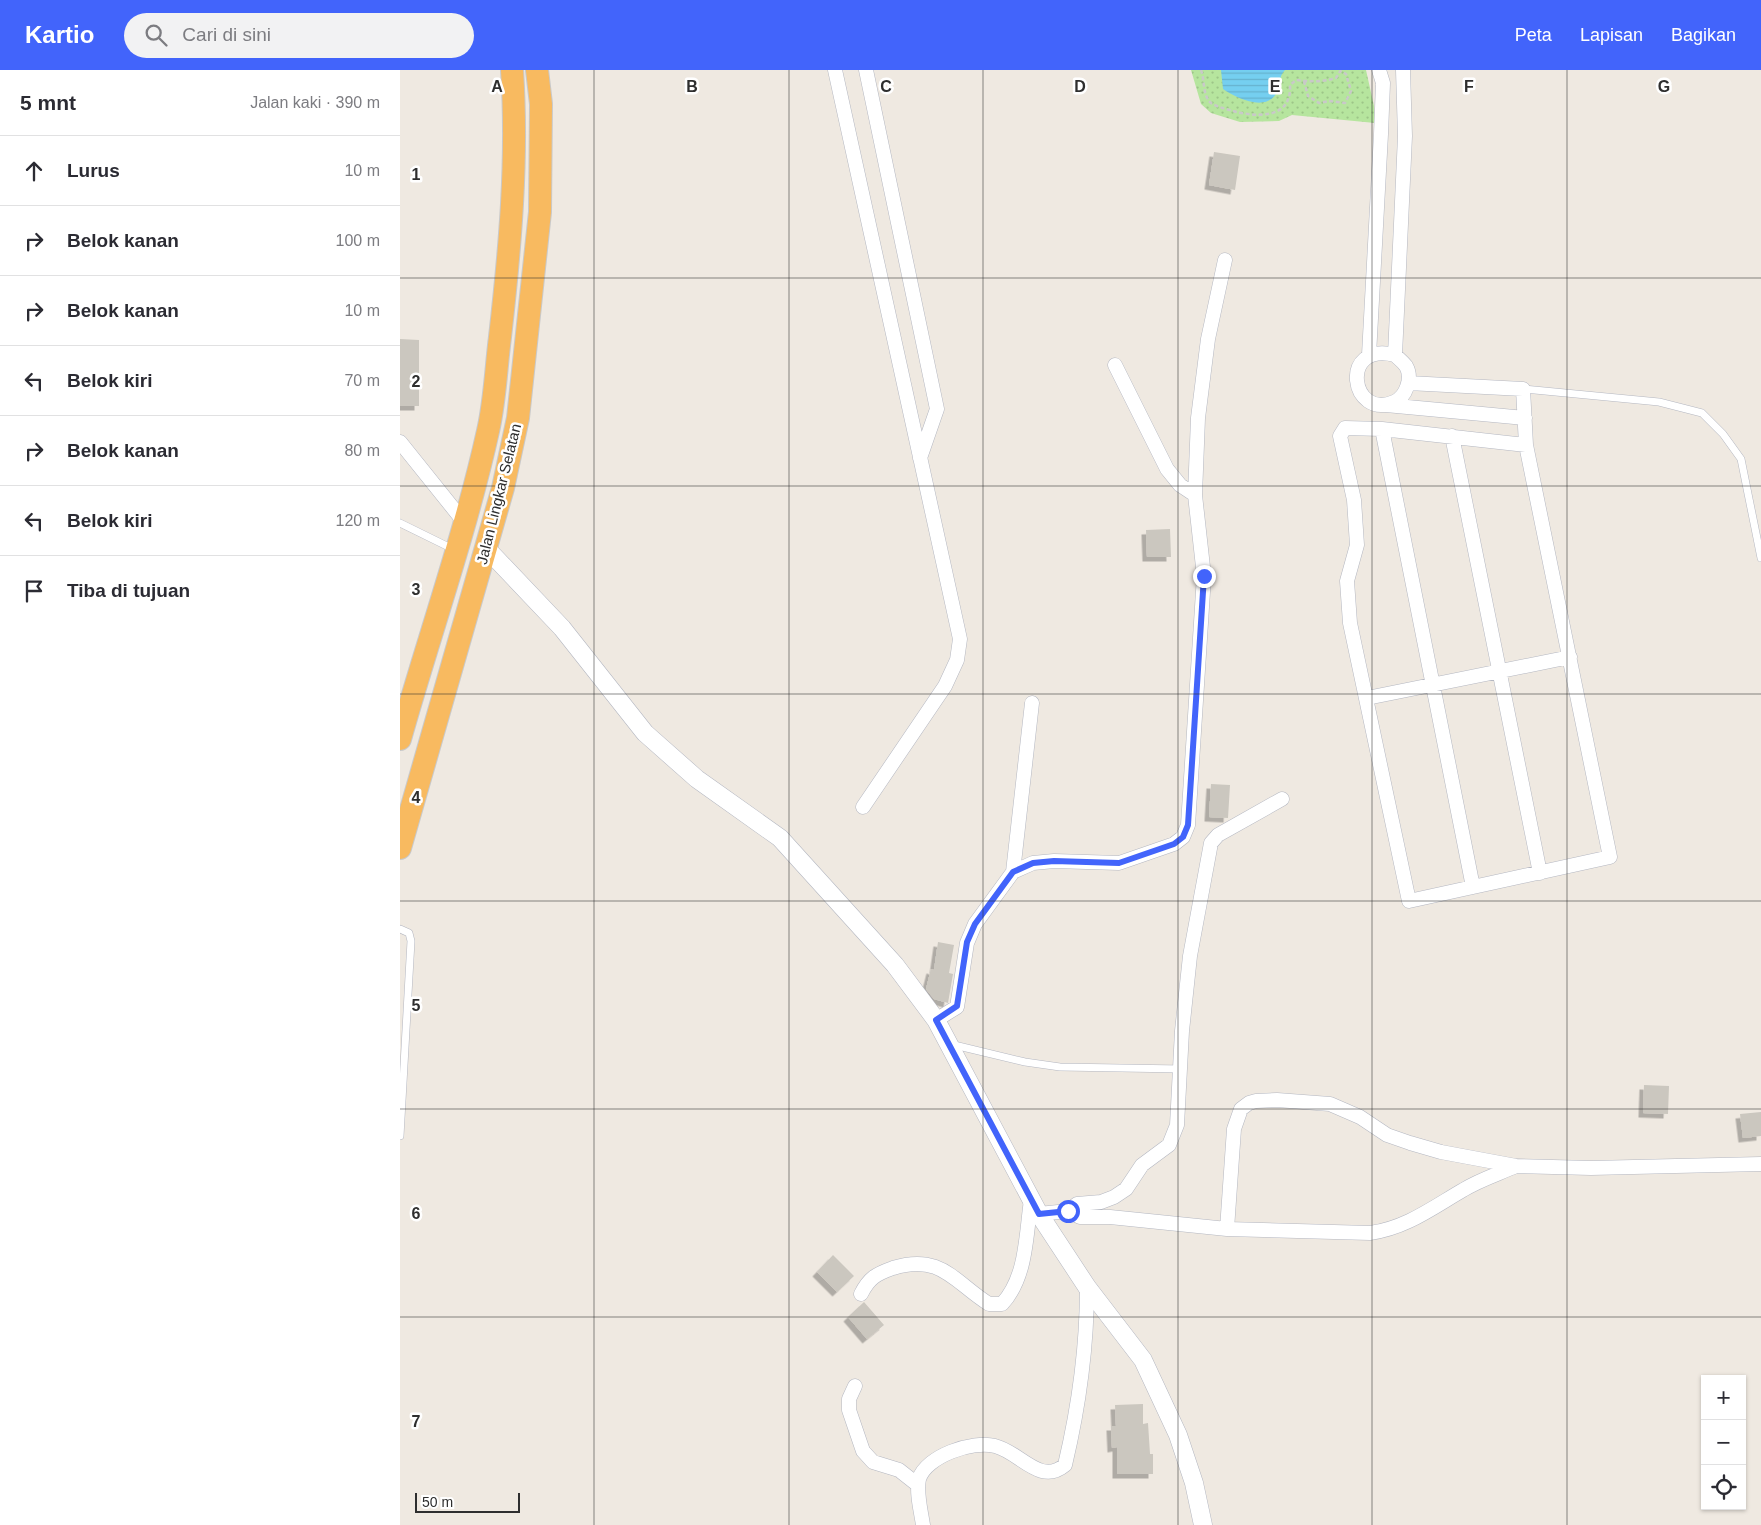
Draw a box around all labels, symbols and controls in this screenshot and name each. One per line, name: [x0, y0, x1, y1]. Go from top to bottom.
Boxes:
search box: [124, 13, 474, 58]
text: Kartio: [25, 21, 94, 48]
icon: search: [142, 21, 170, 49]
text: Cari di sini: [182, 24, 271, 45]
text: Peta: [1515, 25, 1552, 45]
text: Lapisan: [1580, 25, 1643, 45]
text: Bagikan: [1671, 25, 1736, 45]
text: A: [491, 78, 503, 95]
text: B: [686, 78, 698, 95]
text: C: [880, 78, 892, 95]
text: D: [1074, 78, 1086, 95]
text: E: [1270, 78, 1281, 95]
text: F: [1464, 78, 1474, 95]
text: G: [1658, 78, 1670, 95]
text: 5 mnt: [20, 91, 76, 114]
text: Jalan kaki · 390 m: [250, 94, 380, 111]
icon: ahead: [20, 157, 48, 185]
text: Lurus: [67, 160, 120, 181]
text: 10 m: [344, 162, 380, 179]
text: 1: [412, 166, 421, 183]
icon: right: [20, 227, 48, 255]
text: Belok kanan: [67, 230, 179, 251]
text: 100 m: [336, 232, 380, 249]
icon: right: [20, 297, 48, 325]
text: Belok kanan: [67, 300, 179, 321]
text: 10 m: [344, 302, 380, 319]
icon: left: [20, 367, 48, 395]
text: Belok kiri: [67, 370, 153, 391]
text: 70 m: [344, 372, 380, 389]
text: 2: [412, 373, 421, 390]
street label: Jalan Lingkar Selatan: [473, 422, 524, 566]
icon: right: [20, 437, 48, 465]
text: Belok kanan: [67, 440, 179, 461]
text: 80 m: [344, 442, 380, 459]
icon: left: [20, 507, 48, 535]
text: Belok kiri: [67, 510, 153, 531]
text: 120 m: [336, 512, 380, 529]
route end: [1193, 565, 1216, 588]
icon: arrive: [20, 577, 48, 605]
text: Tiba di tujuan: [67, 580, 190, 601]
text: 3: [412, 581, 421, 598]
text: 4: [412, 789, 421, 806]
text: 5: [412, 997, 421, 1014]
route start: [1057, 1200, 1080, 1223]
text: 6: [412, 1205, 421, 1222]
map controls: [1701, 1375, 1746, 1510]
button: +: [1701, 1375, 1746, 1420]
text: 7: [412, 1413, 421, 1430]
button: −: [1701, 1420, 1746, 1465]
button: locate: [1701, 1465, 1746, 1510]
scale bar: [415, 1490, 520, 1513]
text: 50 m: [422, 1494, 453, 1510]

